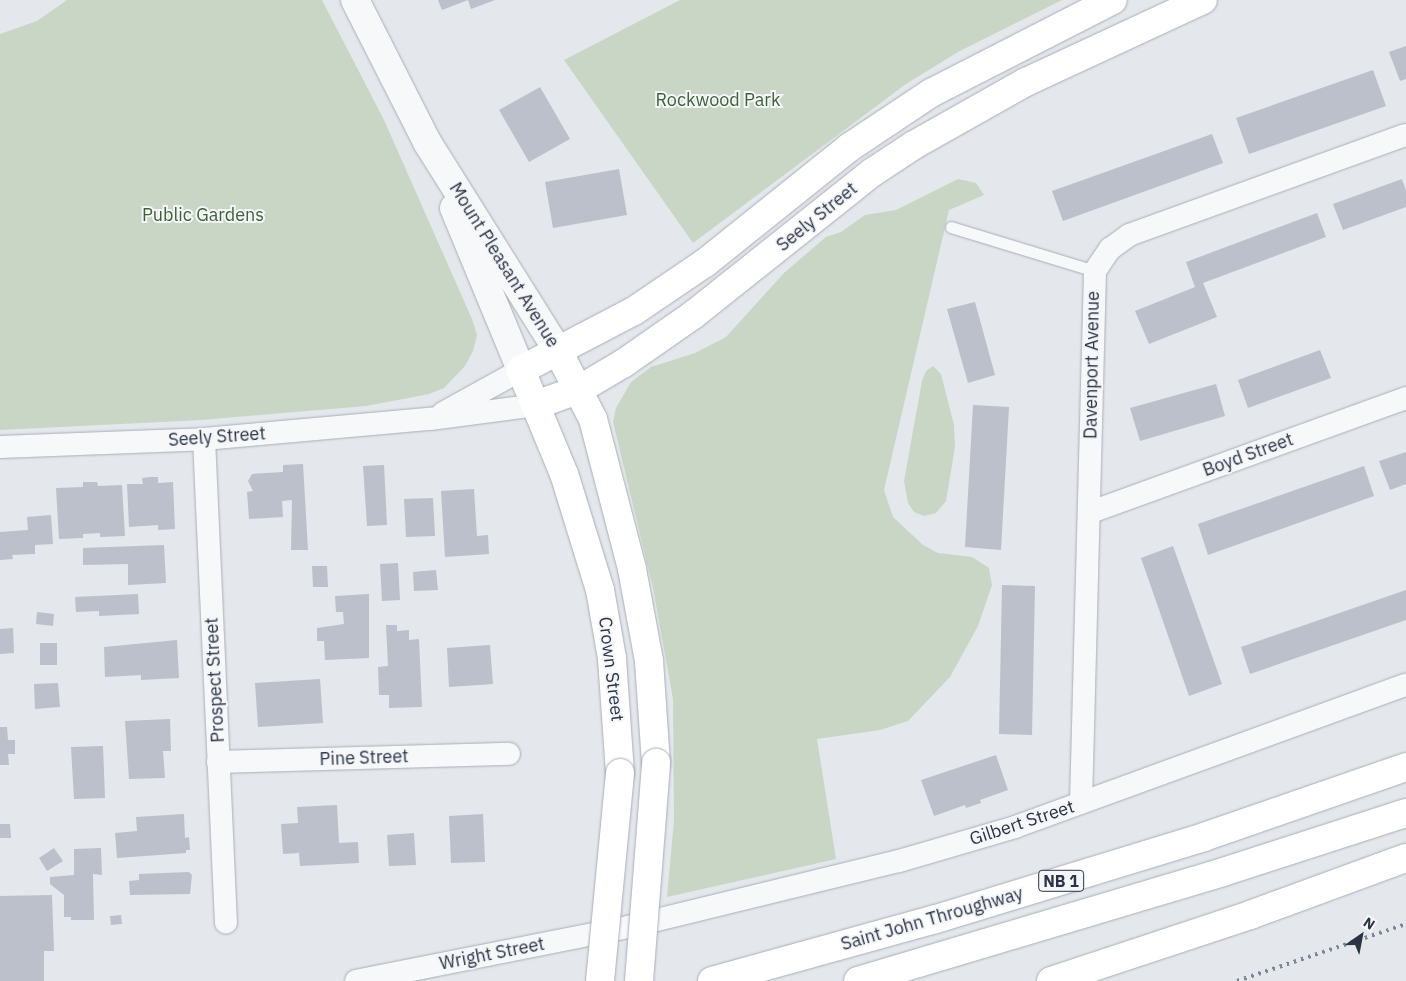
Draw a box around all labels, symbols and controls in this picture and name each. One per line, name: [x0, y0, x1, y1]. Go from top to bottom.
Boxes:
park label: Rockwood Park: [656, 89, 780, 111]
street label: Seely Street: [772, 178, 862, 256]
street label: Mount Pleasant Avenue: [444, 179, 564, 351]
park label: Public Gardens: [142, 204, 264, 226]
street label: Davenport Avenue: [1080, 291, 1104, 439]
street label: Seely Street: [168, 423, 266, 451]
street label: Boyd Street: [1200, 429, 1296, 481]
street label: Crown Street: [594, 615, 628, 723]
street label: Prospect Street: [201, 617, 229, 743]
street label: Pine Street: [319, 746, 409, 770]
street label: Gilbert Street: [967, 796, 1077, 850]
road number: NB 1: [1037, 868, 1085, 894]
street label: Saint John Throughway: [838, 883, 1026, 955]
north arrow: [1336, 911, 1386, 961]
text: N: [1360, 913, 1378, 934]
street label: Wright Street: [438, 933, 546, 975]

